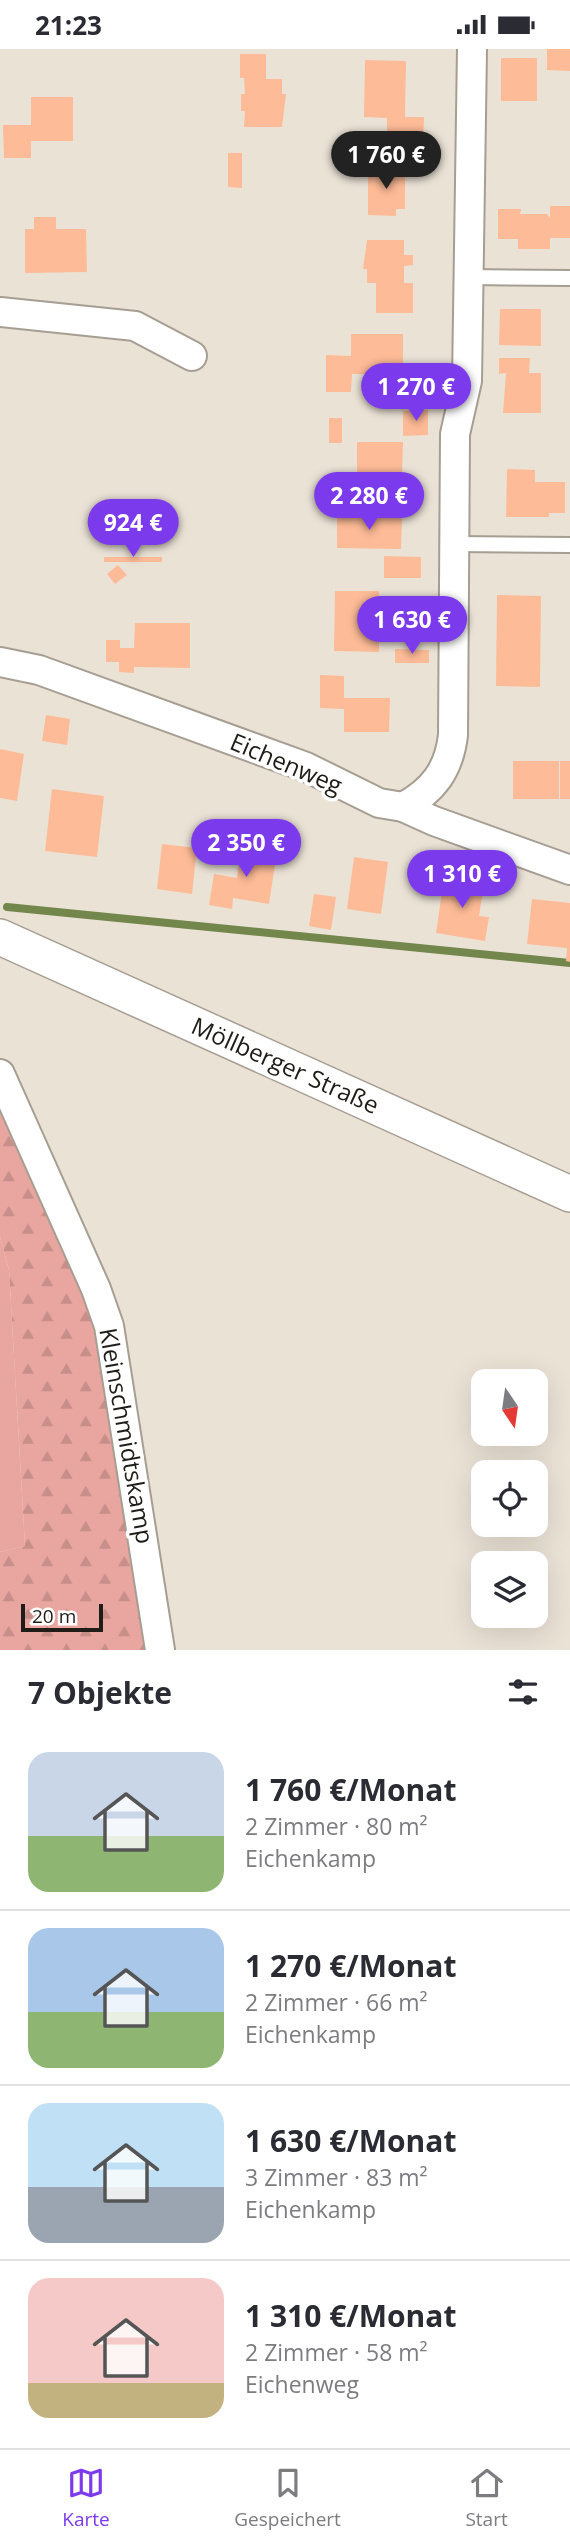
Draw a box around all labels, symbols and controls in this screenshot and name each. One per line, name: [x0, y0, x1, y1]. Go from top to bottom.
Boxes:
text: 21:23: [35, 7, 102, 43]
pin: 1 760 €: [321, 131, 451, 191]
text: 1 760 €: [347, 138, 425, 170]
pin: 1 270 €: [351, 363, 481, 423]
text: 1 270 €: [377, 370, 455, 402]
pin: 2 280 €: [304, 473, 434, 532]
text: 2 280 €: [330, 479, 408, 511]
pin: 924 €: [84, 499, 182, 559]
text: 924 €: [104, 506, 162, 538]
pin: 1 630 €: [347, 597, 477, 656]
text: 1 630 €: [373, 603, 451, 635]
street label: Eichenweg: [225, 724, 348, 801]
pin: 2 350 €: [181, 819, 311, 879]
text: 2 350 €: [207, 826, 285, 858]
pin: 1 310 €: [397, 851, 527, 910]
text: 1 310 €: [423, 857, 501, 889]
street label: Möllberger Straße: [187, 1008, 385, 1121]
street label: Kleinschmidtskamp: [92, 1325, 163, 1546]
north arrow: [471, 1369, 548, 1445]
map controls: [471, 1369, 548, 1628]
button: locate: [471, 1460, 548, 1537]
button: layers: [471, 1551, 548, 1628]
scale bar: [21, 1601, 103, 1633]
text: 20 m: [32, 1603, 76, 1629]
text: 7 Objekte: [28, 1672, 172, 1713]
icon: filters: [504, 1673, 542, 1711]
text: 1 760 €/Monat: [245, 1769, 456, 1810]
icon: home: [84, 1780, 168, 1864]
text: 2 Zimmer · 80 m²: [245, 1810, 428, 1842]
text: Eichenkamp: [245, 1842, 376, 1874]
text: 1 270 €/Monat: [245, 1945, 456, 1986]
icon: home: [84, 1956, 168, 2040]
text: 2 Zimmer · 66 m²: [245, 1986, 428, 2018]
text: Eichenkamp: [245, 2018, 376, 2050]
text: 1 630 €/Monat: [245, 2120, 456, 2161]
icon: home: [84, 2131, 168, 2215]
text: 3 Zimmer · 83 m²: [245, 2161, 428, 2193]
text: Eichenkamp: [245, 2193, 376, 2225]
text: 1 310 €/Monat: [245, 2295, 456, 2336]
icon: home: [84, 2306, 168, 2390]
text: 2 Zimmer · 58 m²: [245, 2336, 428, 2368]
text: Eichenweg: [245, 2368, 359, 2400]
tab: Karte: [62, 2464, 110, 2532]
tab: Gespeichert: [234, 2464, 341, 2532]
tab: Start: [465, 2464, 508, 2532]

